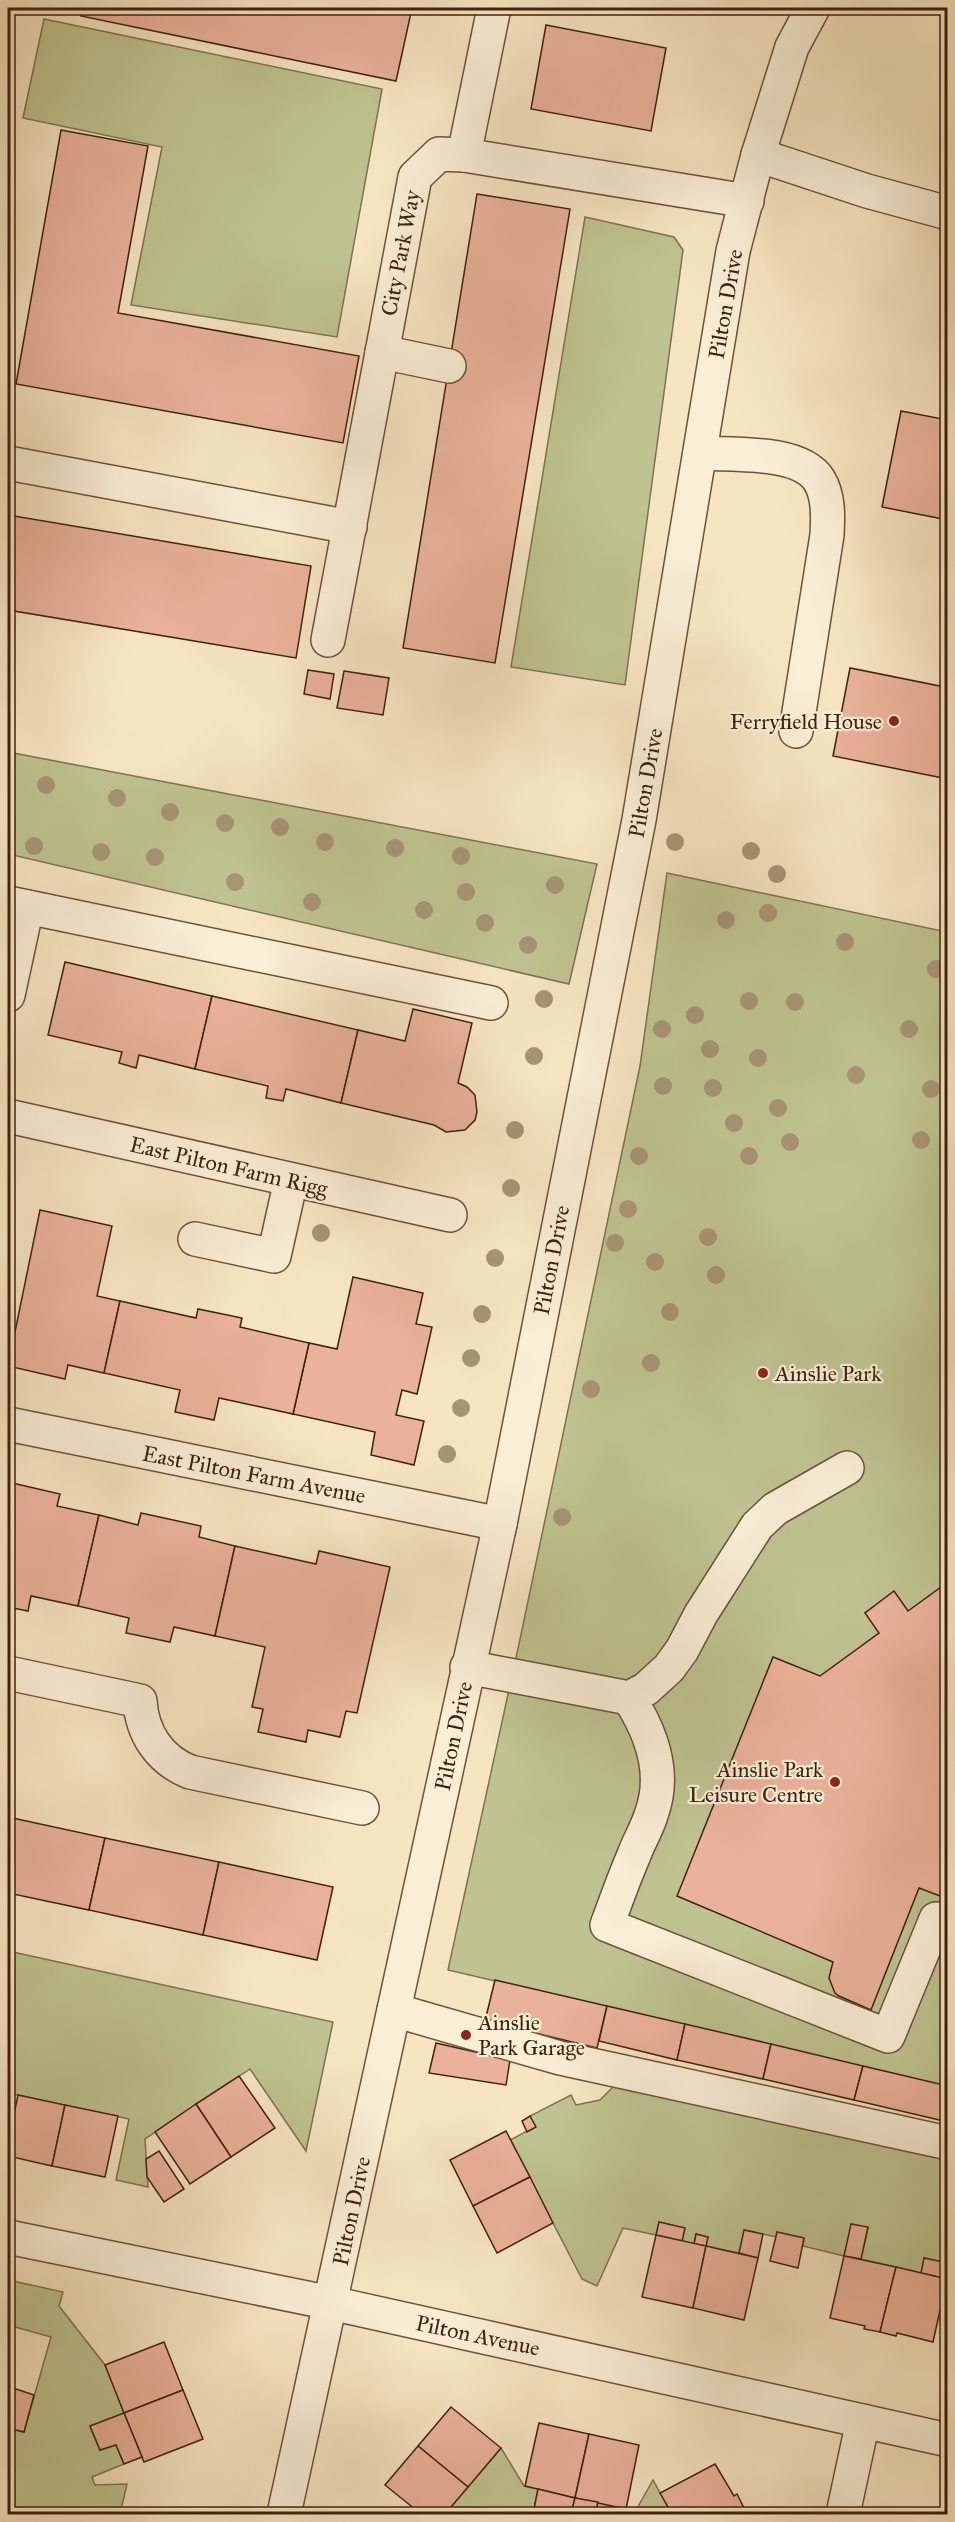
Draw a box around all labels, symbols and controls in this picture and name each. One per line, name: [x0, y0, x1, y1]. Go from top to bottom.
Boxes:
street label: City Park Way: [375, 187, 426, 318]
street label: Pilton Drive: [703, 247, 748, 361]
place label: Ferryfield House: [730, 708, 882, 735]
marker: Ferryfield House: [887, 714, 901, 728]
street label: Pilton Drive: [623, 726, 668, 840]
street label: East Pilton Farm Rigg: [127, 1131, 331, 1203]
street label: Pilton Drive: [528, 1203, 575, 1317]
place label: Ainslie Park: [774, 1360, 882, 1387]
marker: Ainslie Park: [756, 1366, 770, 1380]
street label: East Pilton Farm Avenue: [140, 1440, 368, 1509]
street label: Pilton Drive: [429, 1679, 478, 1793]
place label: Ainslie Park Leisure Centre: [689, 1756, 824, 1808]
marker: Ainslie Park Leisure Centre: [828, 1775, 842, 1789]
place label: Ainslie Park Garage: [477, 2009, 585, 2061]
marker: Ainslie Park Garage: [459, 2028, 473, 2042]
street label: Pilton Drive: [327, 2154, 376, 2268]
street label: Pilton Avenue: [413, 2309, 542, 2362]

